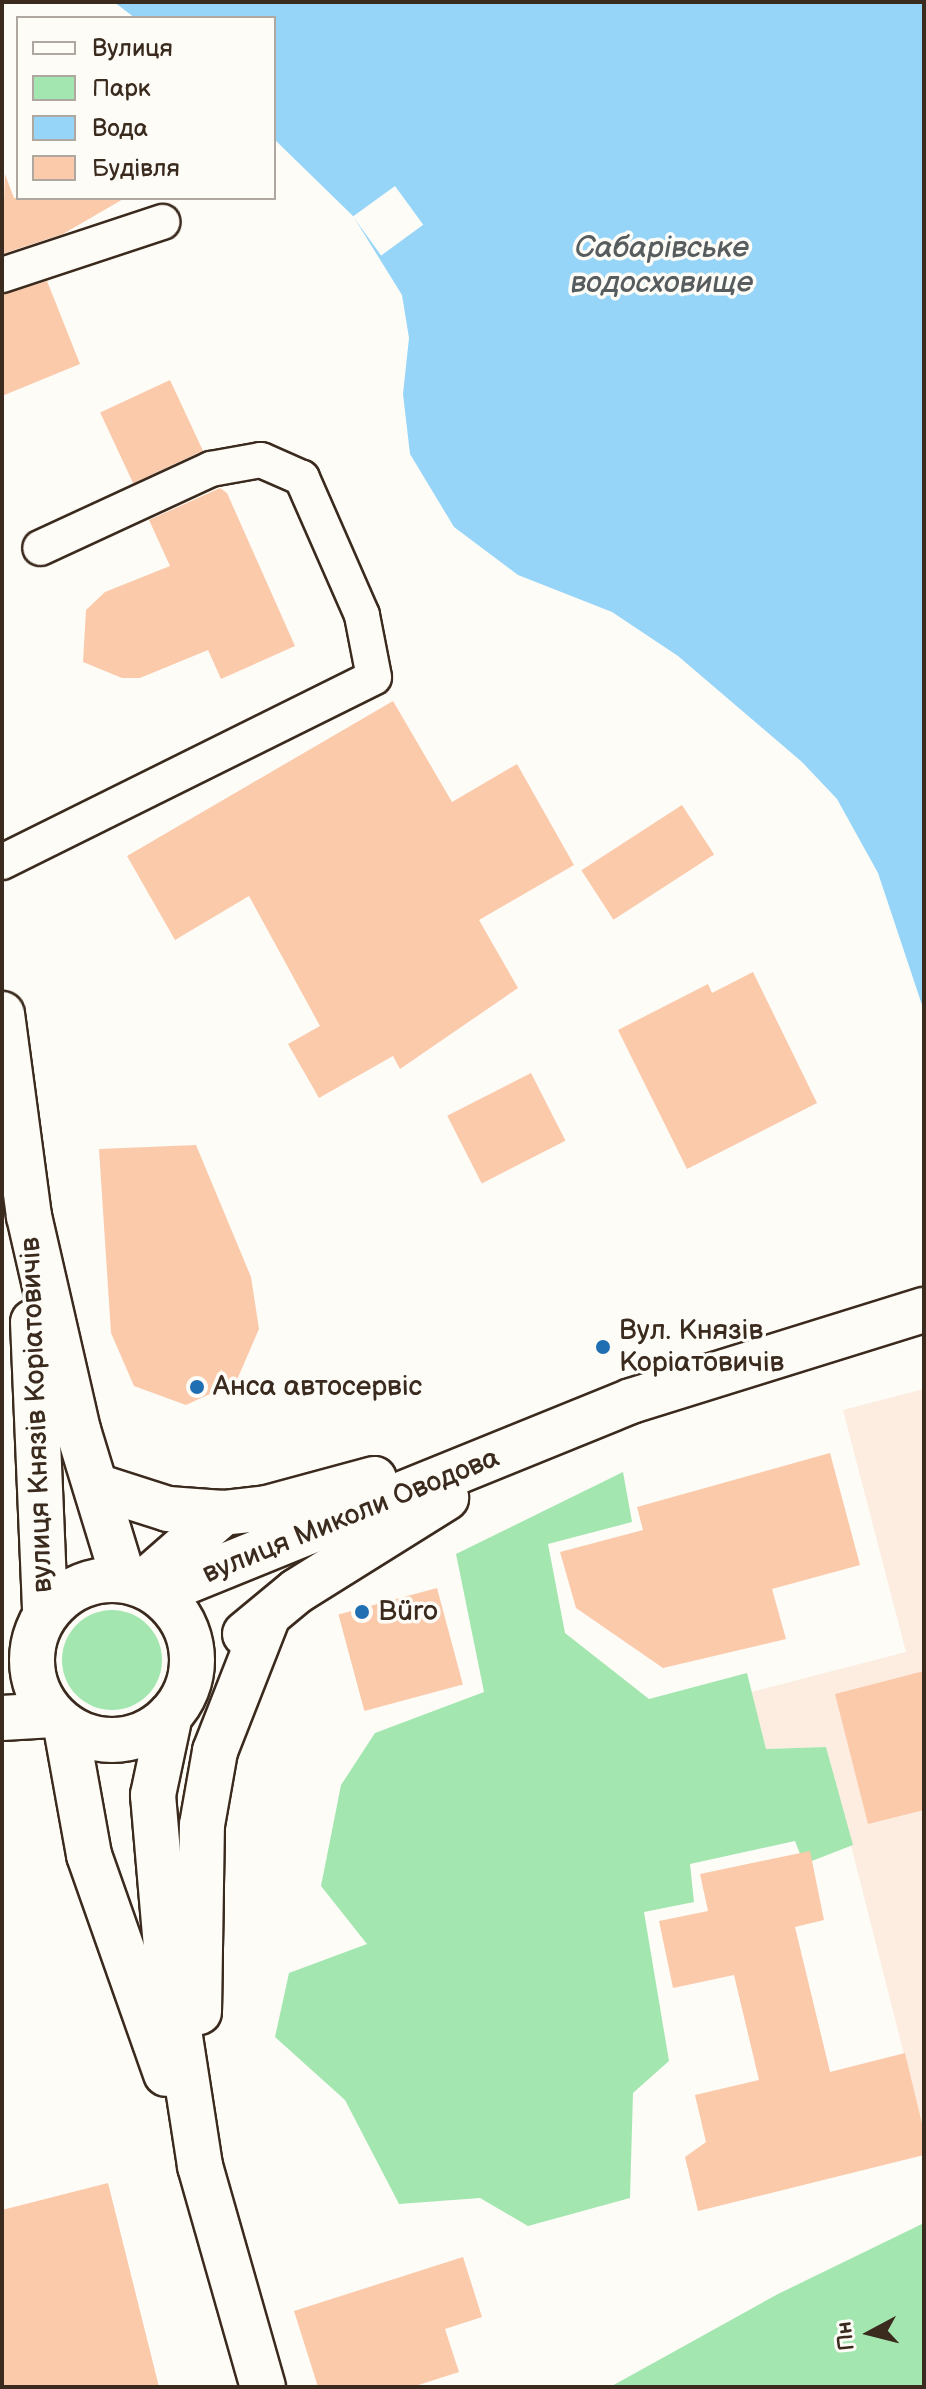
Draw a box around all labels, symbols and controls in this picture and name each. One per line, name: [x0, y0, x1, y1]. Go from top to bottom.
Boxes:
legend: [16, 16, 276, 200]
text: Вулиця: [92, 34, 173, 63]
text: Парк: [92, 74, 150, 103]
text: Вода: [92, 114, 148, 143]
text: Будівля: [92, 154, 180, 183]
water label: Сабарівське водосховище: [570, 230, 754, 300]
street label: вулиця Князів Коріатовичів: [14, 1237, 60, 1593]
place label: Вул. Князів Коріатовичів: [619, 1314, 784, 1380]
marker: Вул. Князів Коріатовичів: [594, 1338, 612, 1356]
place label: Анса автосервіс: [213, 1370, 422, 1404]
marker: Анса автосервіс: [188, 1378, 206, 1396]
street label: вулиця Миколи Оводова: [198, 1441, 504, 1591]
place label: Büro: [378, 1595, 438, 1629]
marker: Büro: [353, 1603, 371, 1621]
north arrow: [830, 2293, 910, 2373]
text: Пн: [830, 2320, 861, 2352]

